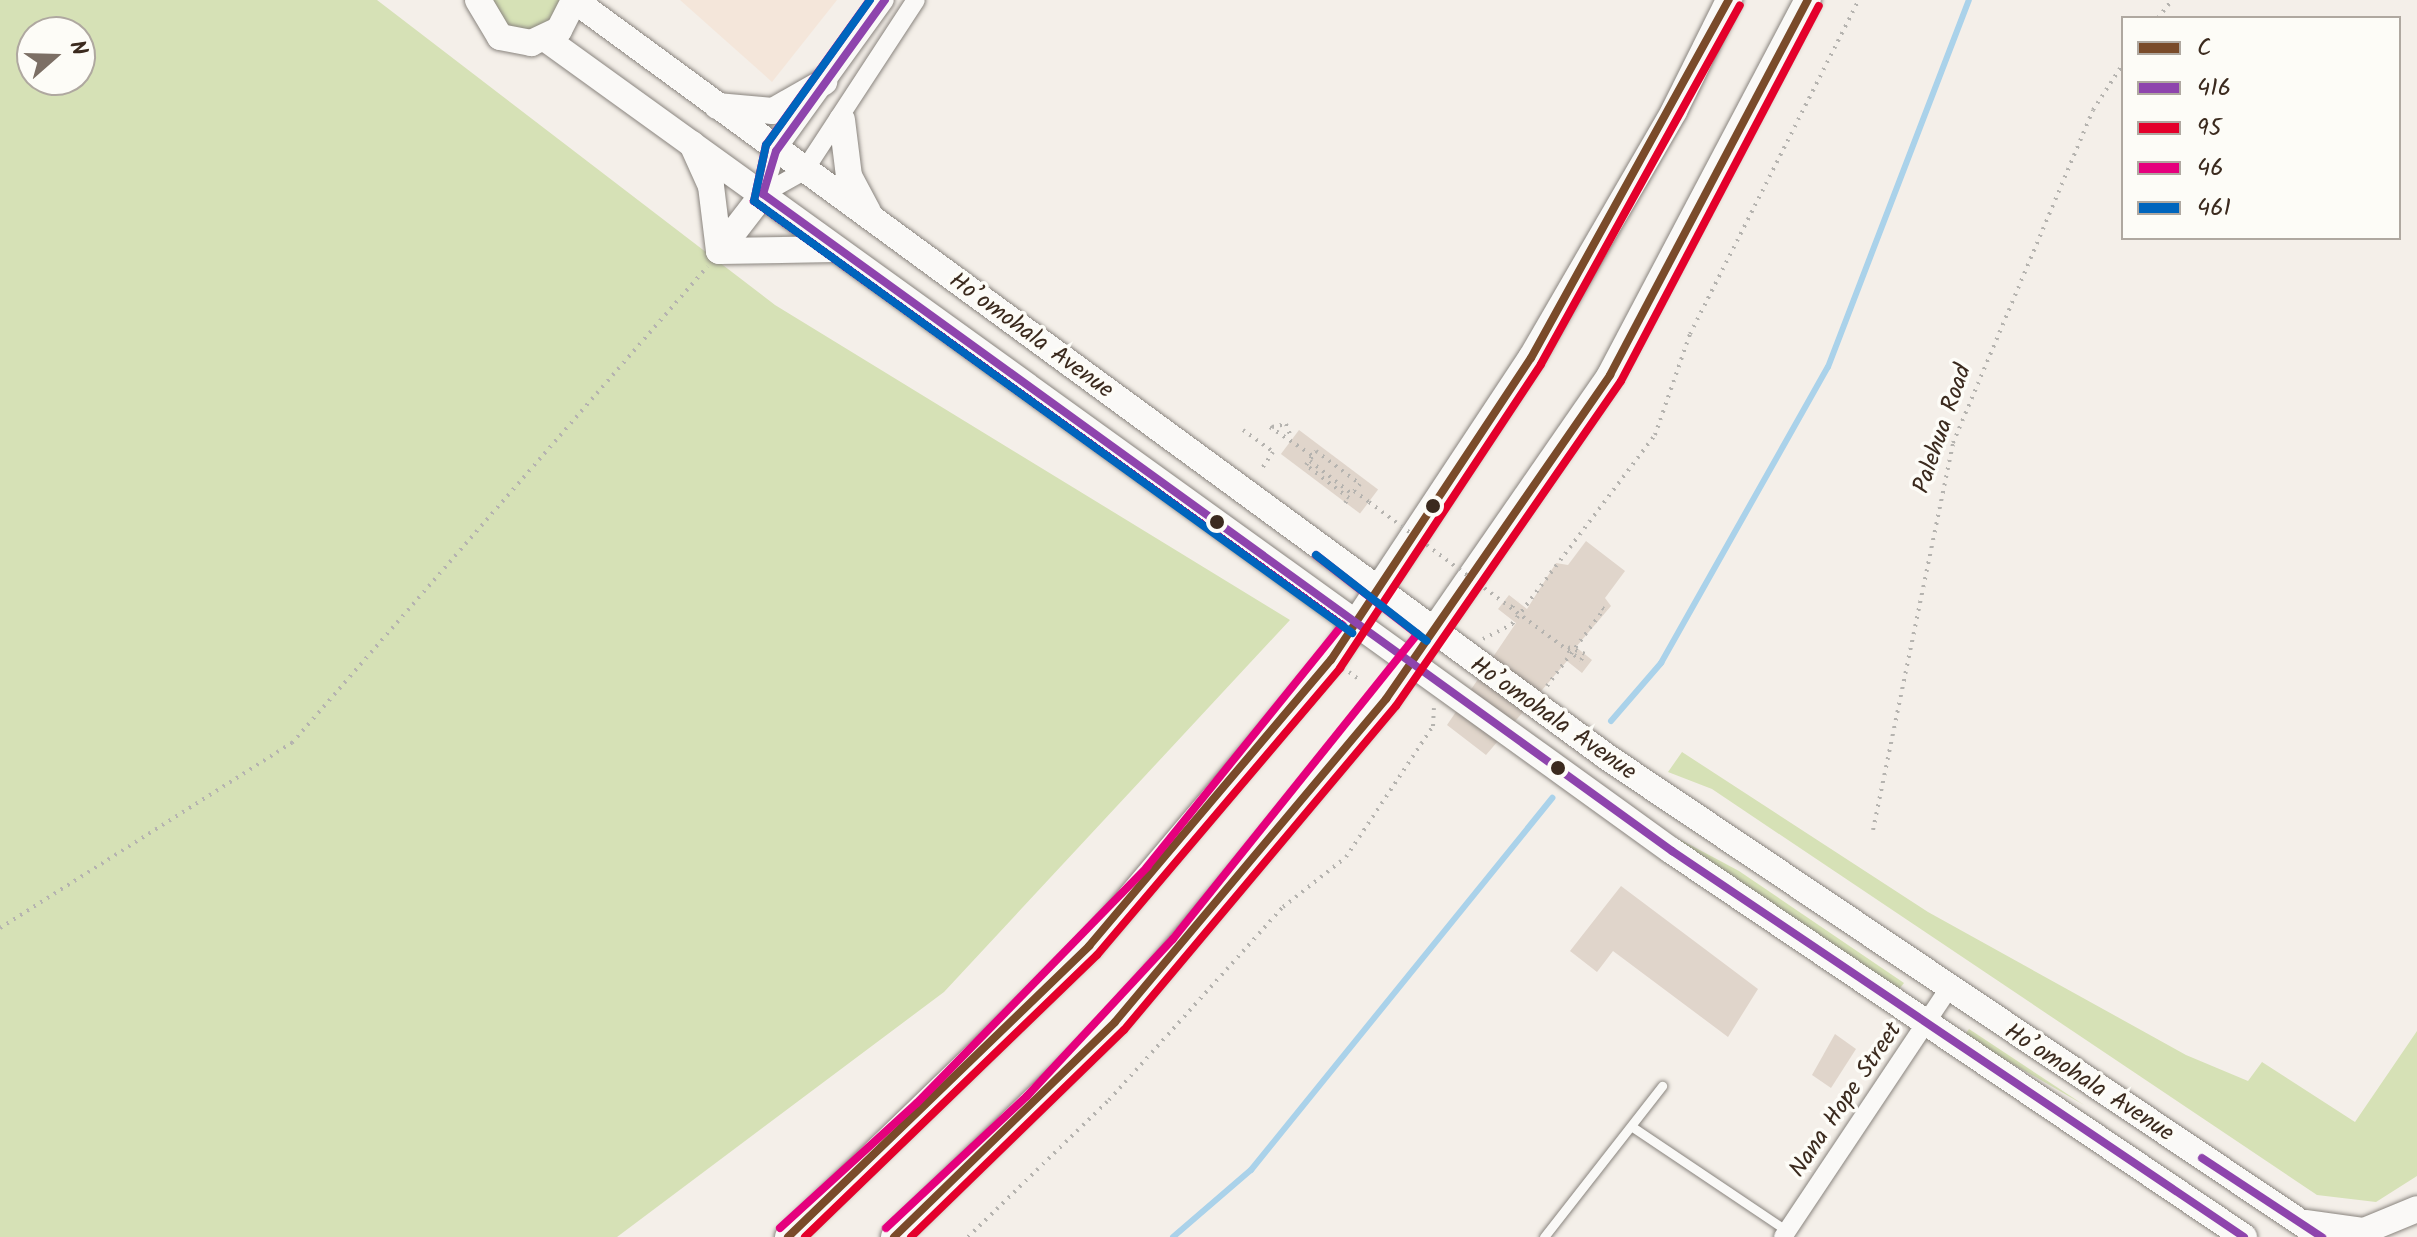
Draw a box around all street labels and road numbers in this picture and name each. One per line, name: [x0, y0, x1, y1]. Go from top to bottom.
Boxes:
street label: Ho’omohala Avenue: [943, 267, 1119, 405]
street label: Palehua Road: [1908, 361, 1978, 497]
street label: Ho’omohala Avenue: [1464, 651, 1642, 787]
street label: Nana Hope Street: [1783, 1017, 1909, 1183]
street label: Ho’omohala Avenue: [1999, 1017, 2179, 1149]

